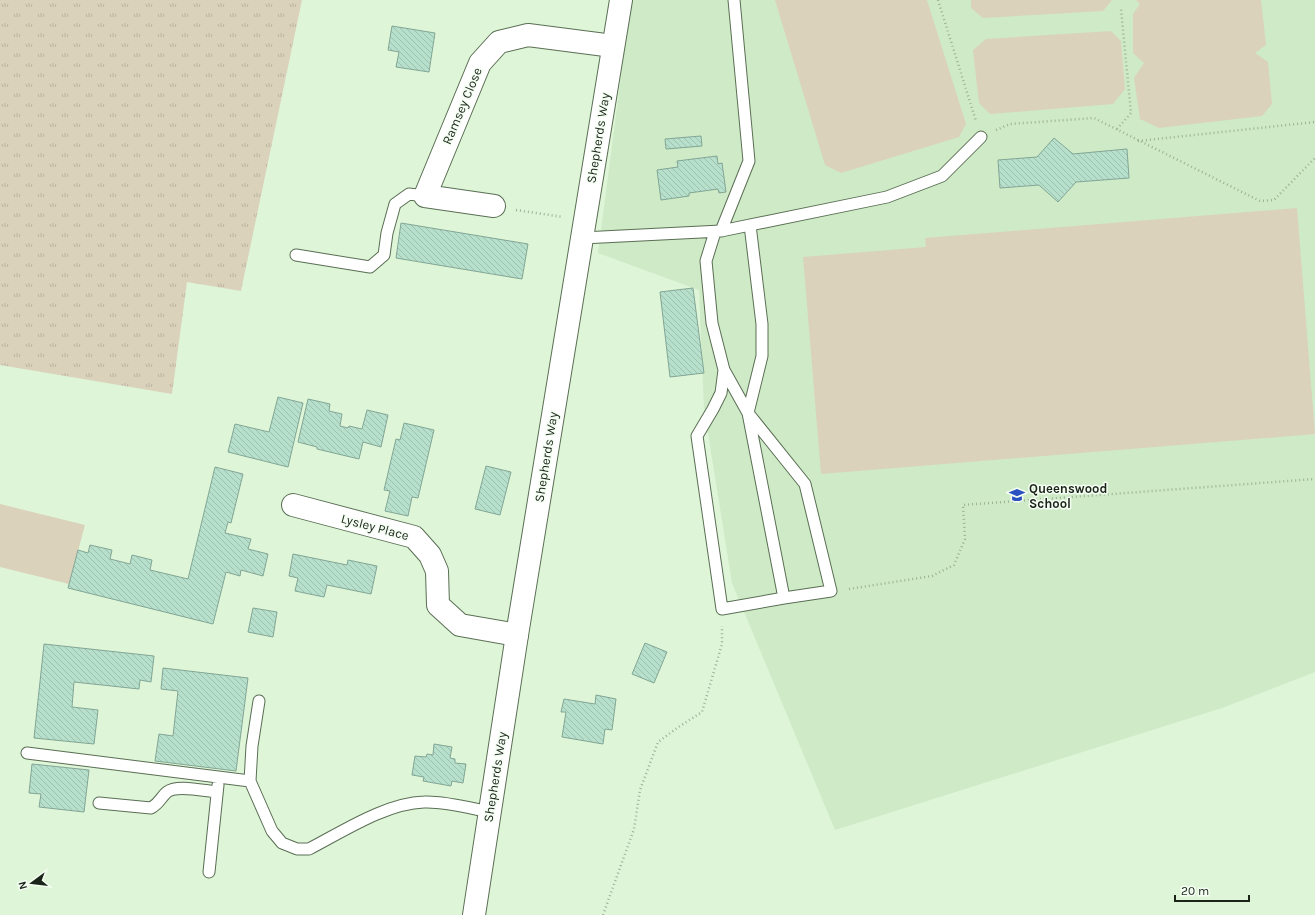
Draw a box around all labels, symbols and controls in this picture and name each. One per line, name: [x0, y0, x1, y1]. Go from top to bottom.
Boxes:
street label: Ramsey Close: [439, 65, 485, 147]
street label: Shepherds Way: [583, 92, 613, 184]
street label: Shepherds Way: [531, 411, 561, 503]
place label: Queenswood School: [1029, 481, 1107, 511]
school or university icon: Queenswood School: [1008, 486, 1026, 504]
street label: Lysley Place: [340, 511, 411, 543]
street label: Shepherds Way: [480, 731, 510, 823]
north arrow: [12, 863, 52, 903]
scale bar: [1175, 877, 1249, 903]
text: N: [16, 880, 30, 891]
text: 20 m: [1181, 884, 1209, 898]

